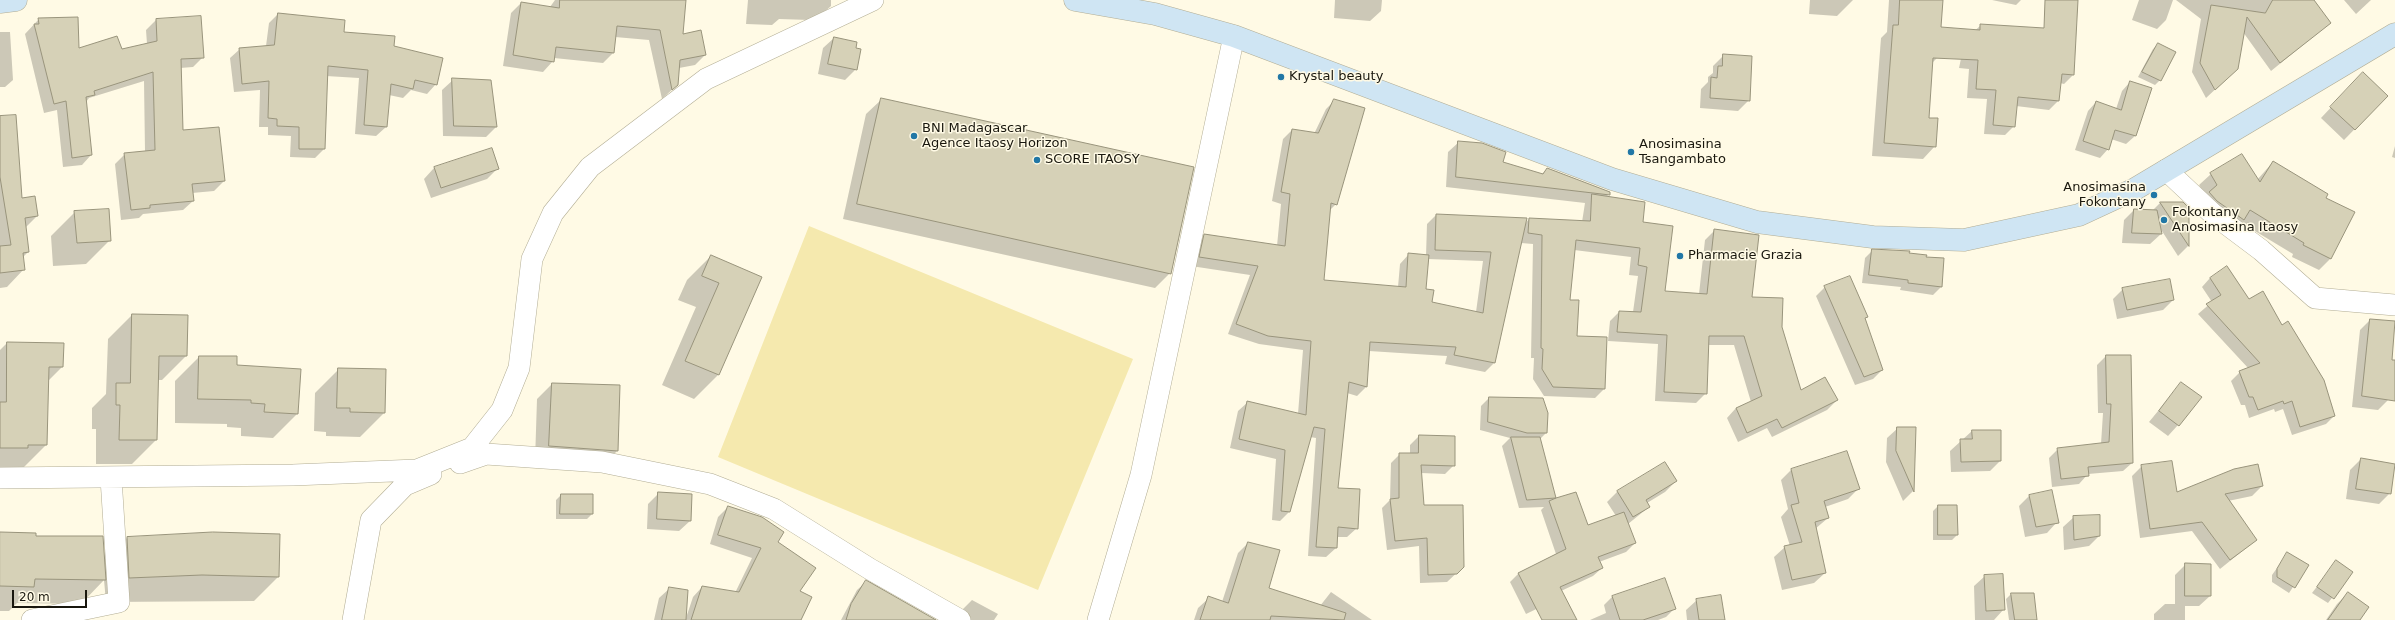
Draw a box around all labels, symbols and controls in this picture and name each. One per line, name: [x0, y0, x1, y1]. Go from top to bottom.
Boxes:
place label: Krystal beauty: [1289, 69, 1383, 85]
marker: Krystal beauty: [1276, 72, 1286, 82]
place label: BNI Madagascar Agence Itaosy Horizon: [922, 121, 1068, 152]
marker: BNI Madagascar Agence Itaosy Horizon: [909, 131, 919, 141]
place label: Anosimasina Tsangambato: [1639, 137, 1726, 168]
marker: Anosimasina Tsangambato: [1626, 147, 1636, 157]
place label: SCORE ITAOSY: [1045, 152, 1140, 168]
marker: SCORE ITAOSY: [1032, 155, 1042, 165]
place label: Anosimasina Fokontany: [2063, 180, 2146, 211]
marker: Anosimasina Fokontany: [2149, 190, 2159, 200]
place label: Fokontany Anosimasina Itaosy: [2172, 205, 2298, 236]
marker: Fokontany Anosimasina Itaosy: [2159, 215, 2169, 225]
place label: Pharmacie Grazia: [1688, 248, 1802, 264]
marker: Pharmacie Grazia: [1675, 251, 1685, 261]
scale bar: [14, 582, 89, 608]
text: 20 m: [19, 590, 50, 604]

